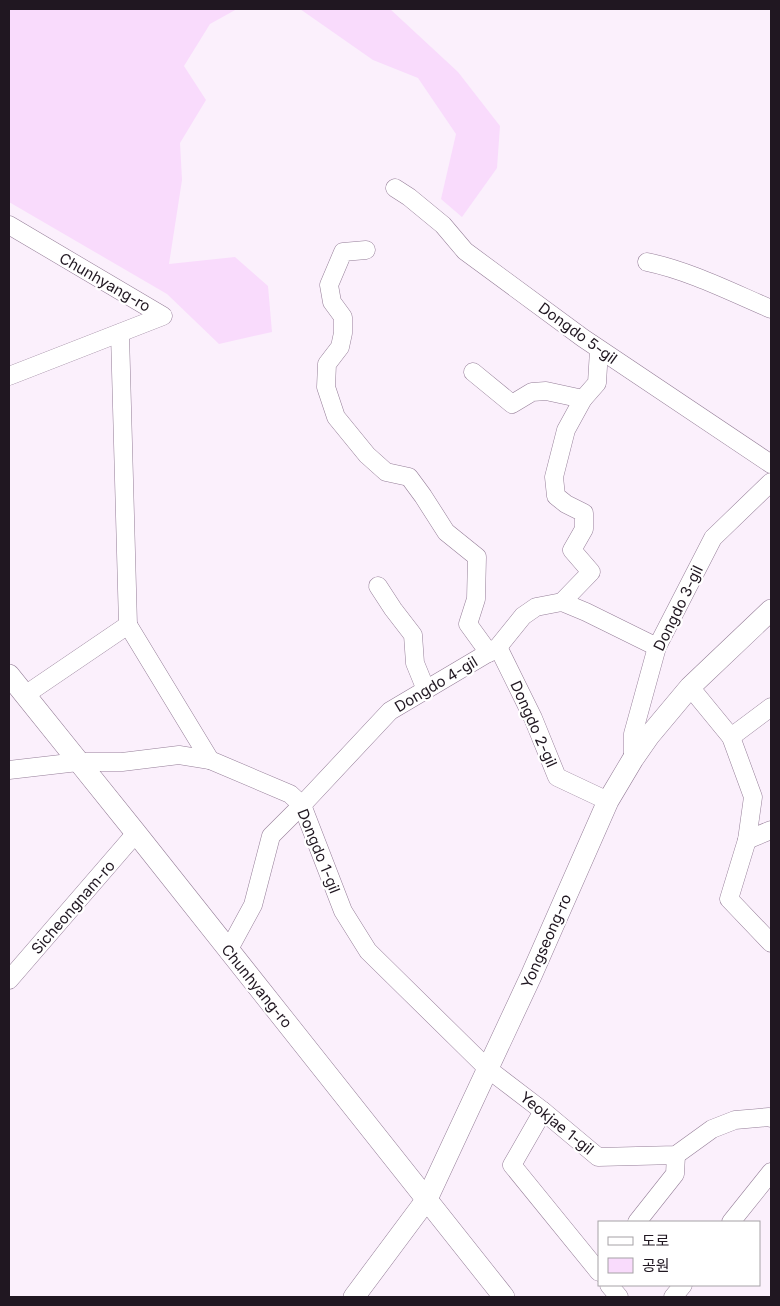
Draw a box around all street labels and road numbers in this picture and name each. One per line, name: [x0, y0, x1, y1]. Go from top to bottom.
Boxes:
street label: Chunhyang-ro: [56, 248, 154, 316]
street label: Dongdo 5-gil: [535, 298, 621, 368]
street label: Dongdo 3-gil: [649, 562, 707, 654]
street label: Dongdo 4-gil: [391, 652, 481, 716]
street label: Dongdo 2-gil: [506, 678, 562, 770]
street label: Dongdo 1-gil: [293, 806, 345, 896]
street label: Sicheongnam-ro: [27, 856, 119, 958]
street label: Yongseong-ro: [517, 891, 575, 991]
street label: Chunhyang-ro: [217, 940, 297, 1032]
street label: Yeokjae 1-gil: [516, 1087, 598, 1159]

